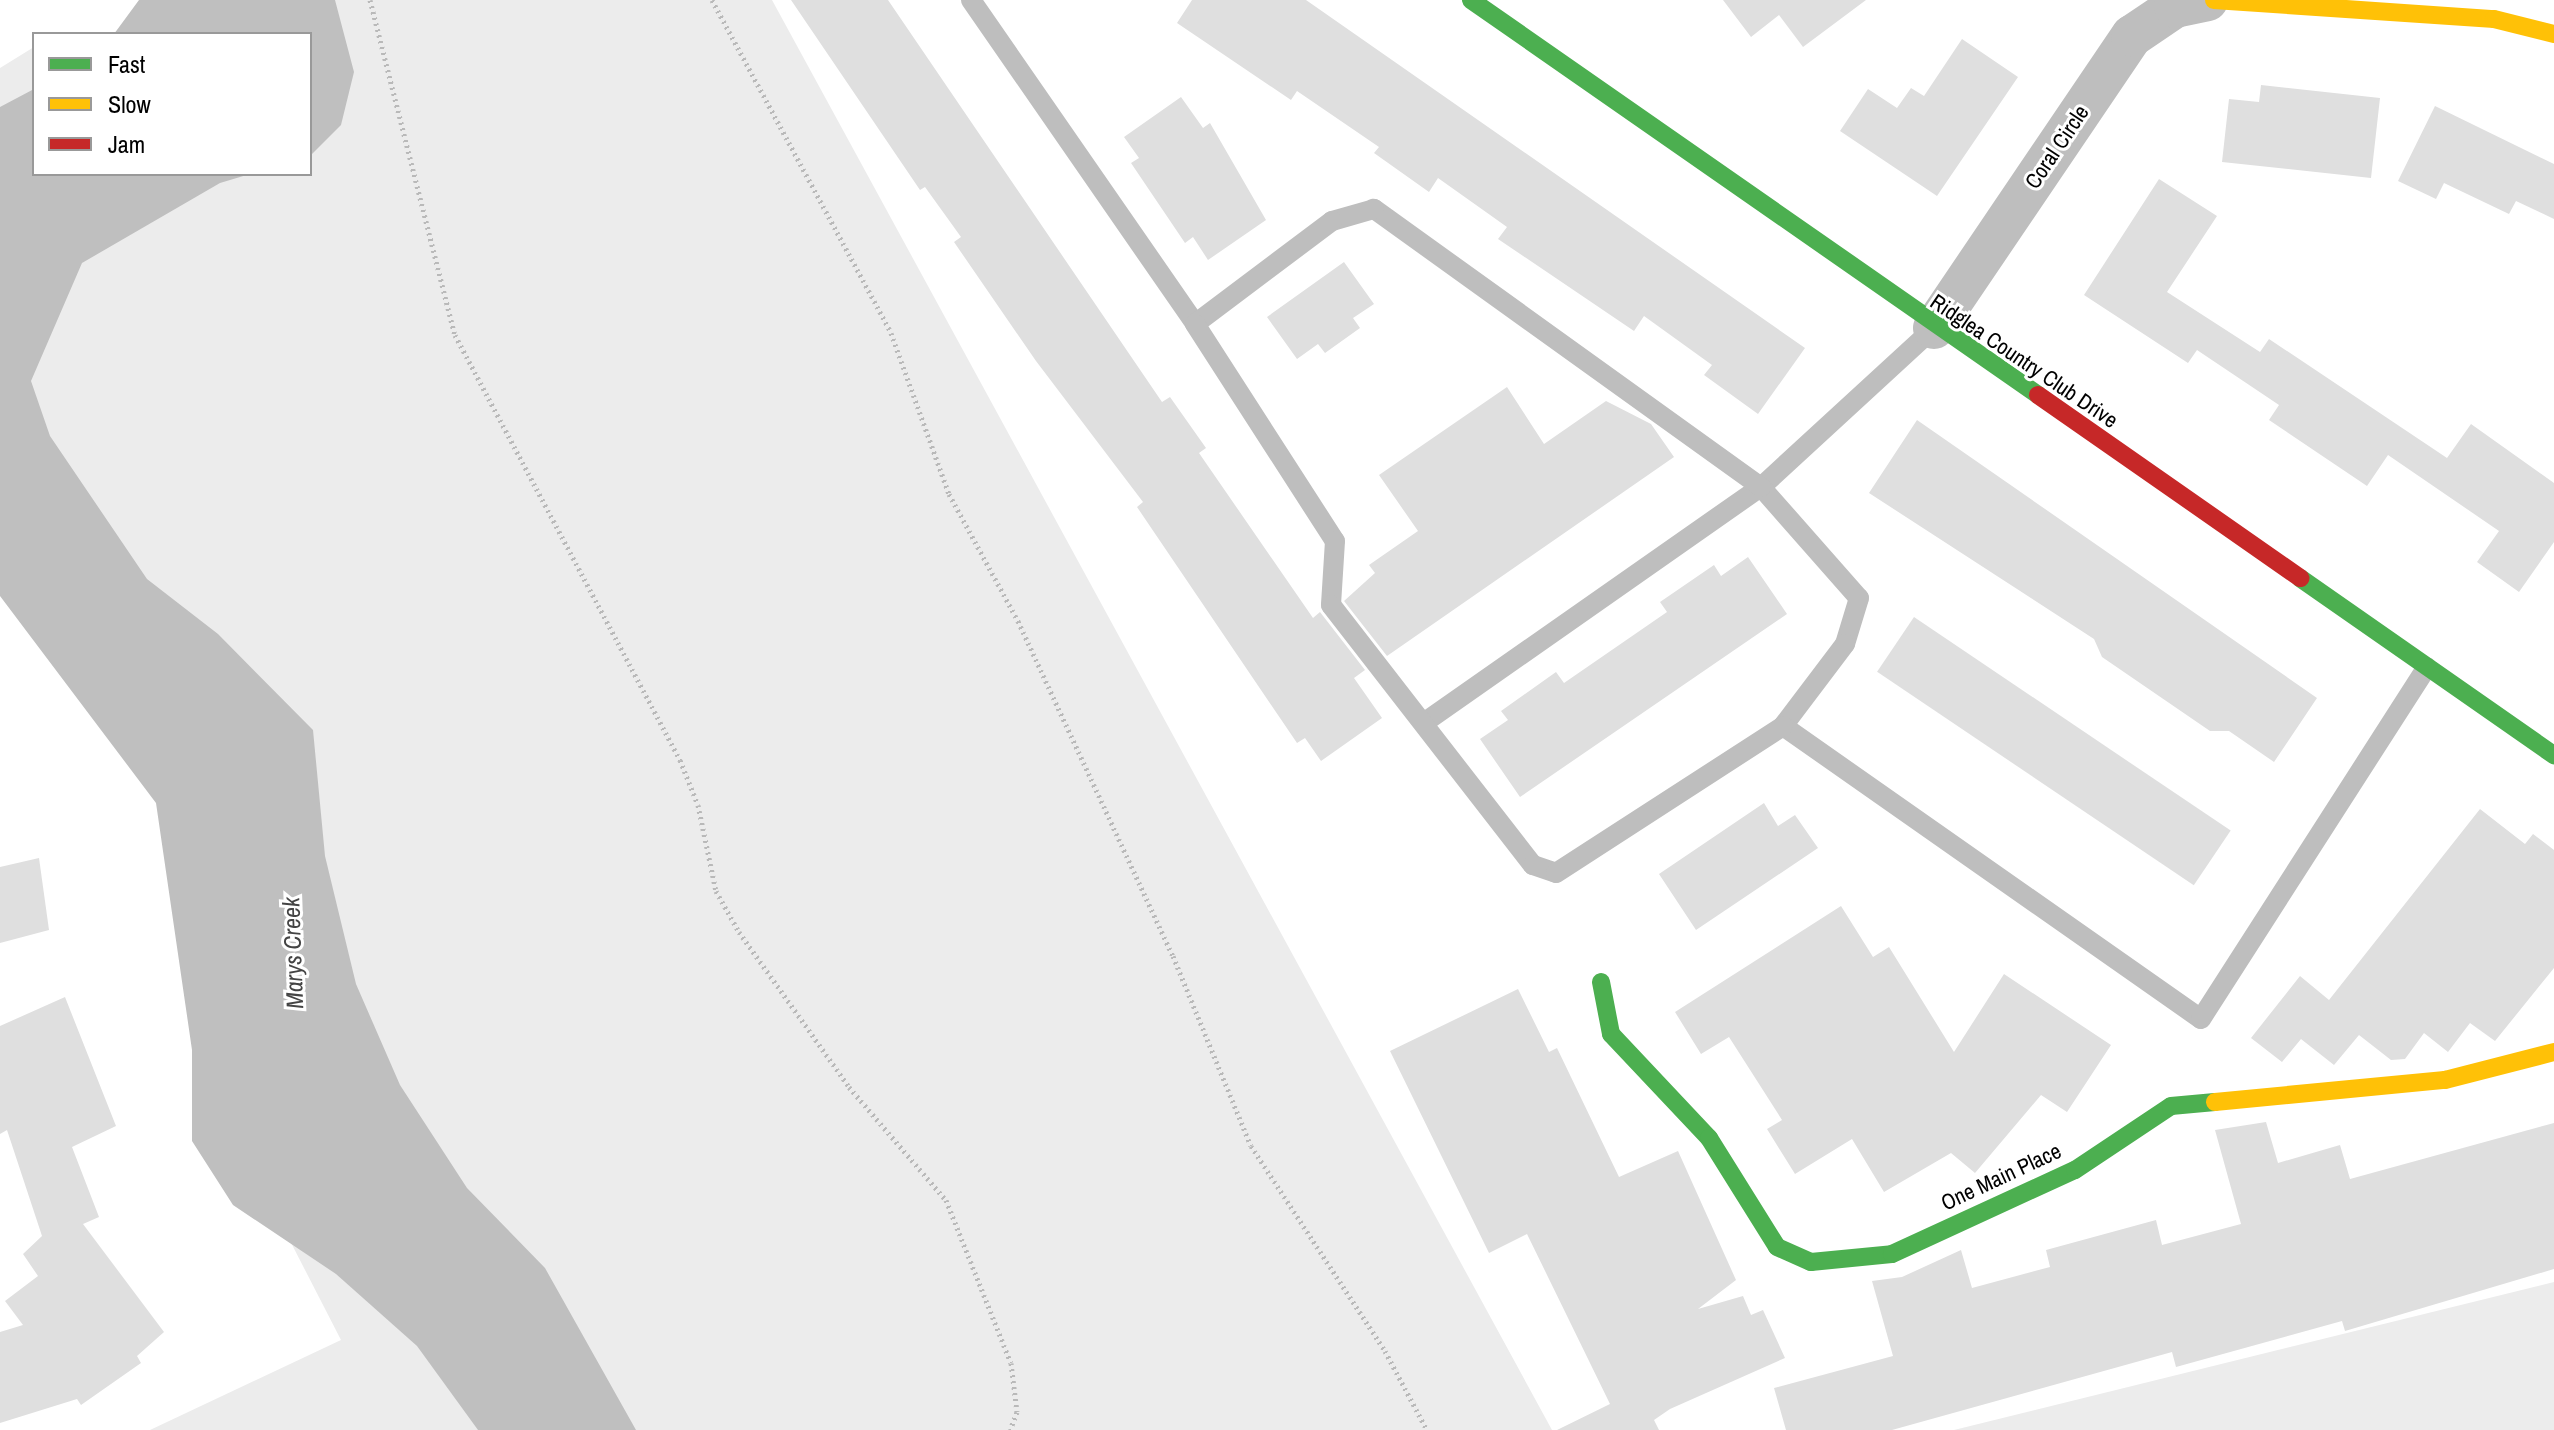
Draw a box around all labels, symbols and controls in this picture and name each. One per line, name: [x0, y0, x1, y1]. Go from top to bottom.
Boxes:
legend: [32, 32, 312, 176]
text: Fast: [108, 48, 145, 80]
text: Slow: [108, 88, 151, 120]
street label: Coral Circle: [2019, 100, 2095, 194]
text: Jam: [108, 128, 145, 160]
street label: Ridglea Country Club Drive: [1925, 288, 2123, 434]
water label: Marys Creek: [277, 897, 309, 1009]
street label: One Main Place: [1937, 1138, 2065, 1216]

